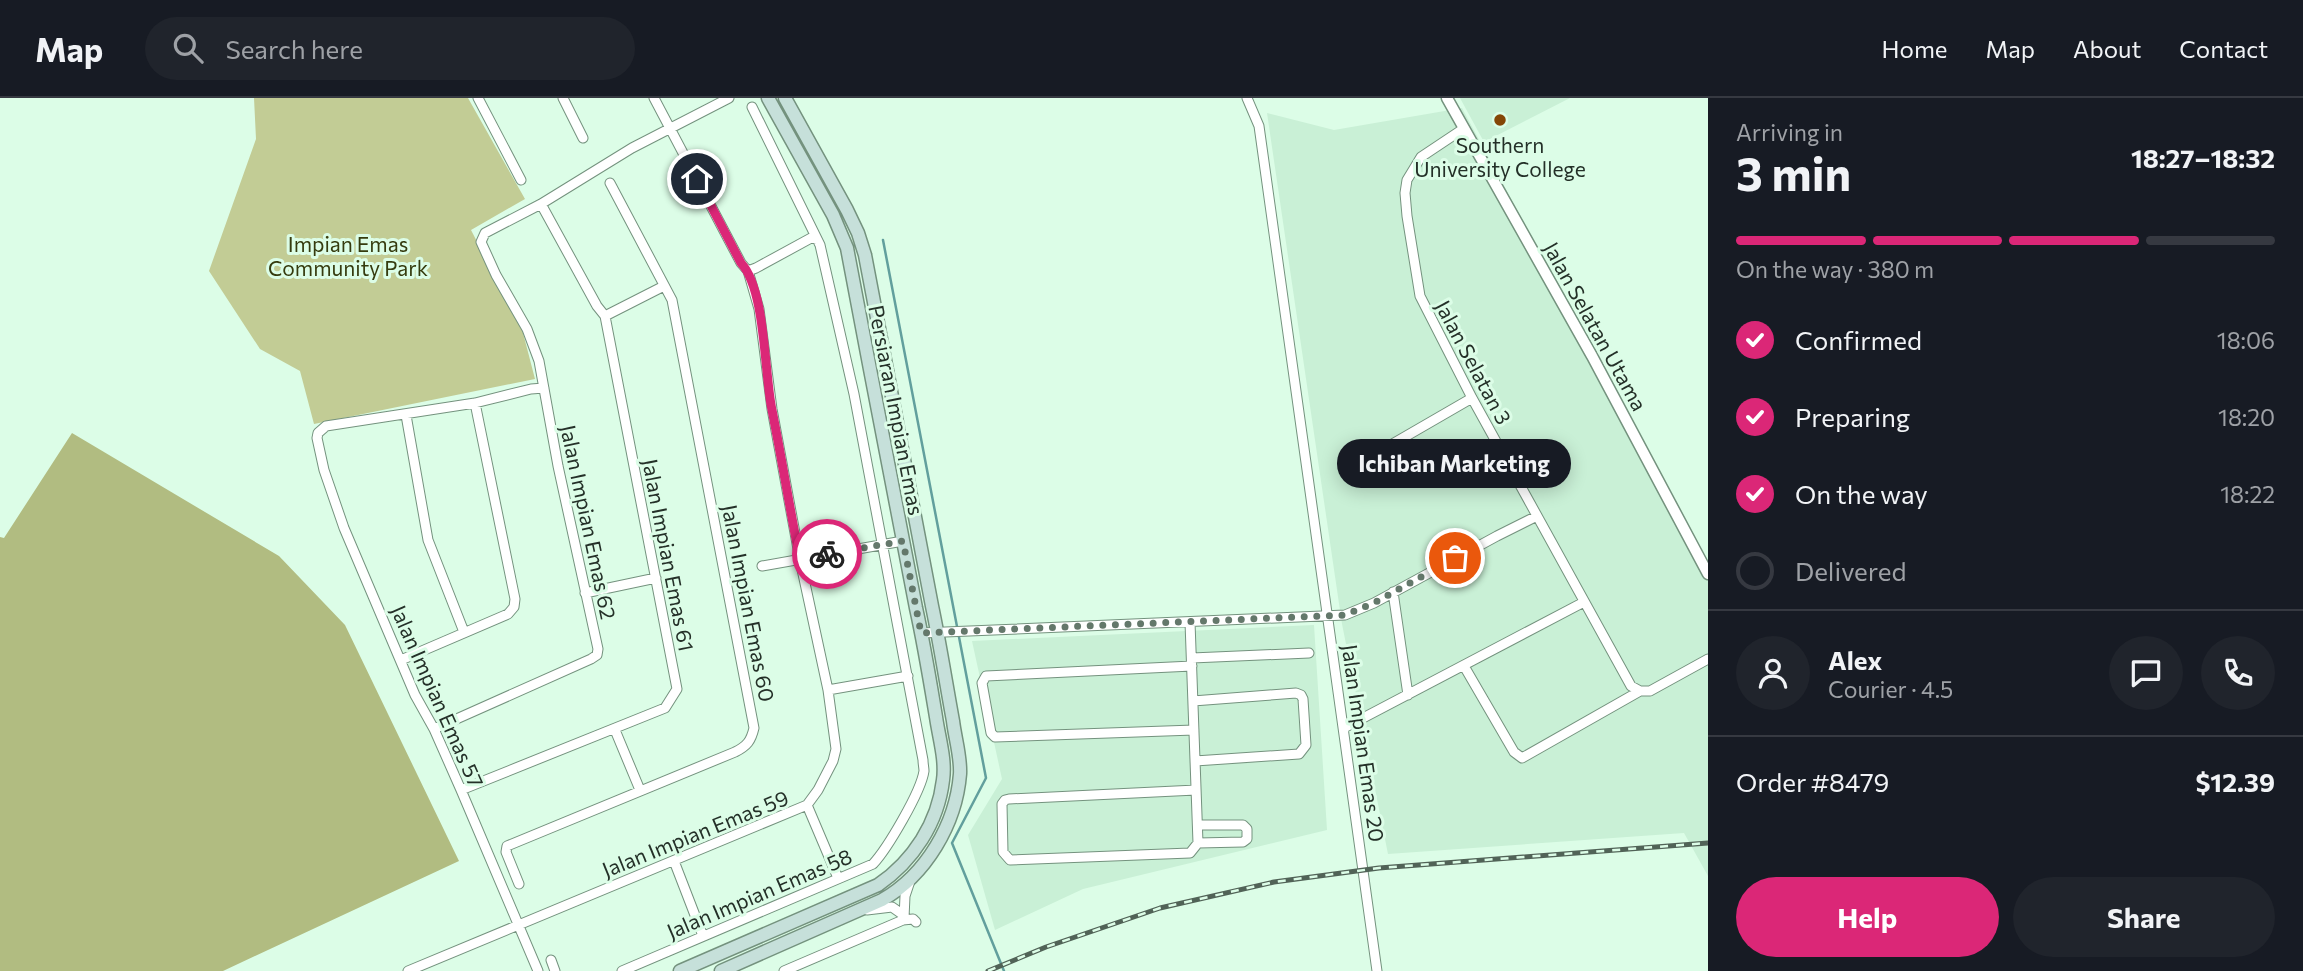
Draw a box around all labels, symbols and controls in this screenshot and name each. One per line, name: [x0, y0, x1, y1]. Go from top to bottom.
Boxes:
search box: [145, 17, 635, 80]
text: Map: [35, 28, 103, 69]
icon: search: [169, 29, 207, 67]
text: Search here: [225, 33, 363, 64]
text: Home: [1882, 34, 1948, 63]
text: Map: [1986, 34, 2035, 63]
text: About: [2073, 34, 2141, 63]
text: Contact: [2179, 34, 2268, 63]
marker: Southern University College: [1492, 112, 1508, 128]
text: Arriving in: [1736, 118, 1843, 146]
place label: Southern University College: [1414, 132, 1586, 181]
text: 18:27–18:32: [2131, 142, 2275, 173]
text: 3 min: [1736, 144, 1851, 200]
pin: [667, 149, 727, 209]
icon: home: [678, 160, 716, 198]
park label: Impian Emas Community Park: [268, 231, 428, 280]
street label: Jalan Selatan Utama: [1539, 237, 1653, 415]
text: On the way · 380 m: [1736, 255, 1934, 283]
street label: Jalan Selatan 3: [1431, 296, 1517, 428]
street label: Persiaran Impian Emas: [864, 303, 930, 517]
icon: check: [1736, 321, 1774, 359]
text: Confirmed: [1795, 324, 1922, 355]
text: 18:06: [2217, 326, 2275, 354]
icon: check: [1736, 398, 1774, 436]
text: Preparing: [1795, 401, 1910, 432]
text: 18:20: [2218, 403, 2275, 431]
street label: Jalan Impian Emas 62: [556, 422, 622, 622]
callout: Ichiban Marketing: [1338, 439, 1572, 488]
text: Ichiban Marketing: [1358, 449, 1550, 477]
street label: Jalan Impian Emas 61: [638, 457, 700, 653]
icon: check: [1736, 475, 1774, 513]
text: On the way: [1795, 478, 1928, 509]
text: 18:22: [2220, 480, 2275, 508]
street label: Jalan Impian Emas 60: [718, 502, 780, 704]
courier: [792, 519, 862, 589]
pin: [1425, 528, 1485, 588]
icon: bike: [808, 535, 846, 573]
icon: bag: [1436, 539, 1474, 577]
text: Delivered: [1795, 555, 1906, 586]
street label: Jalan Impian Emas 57: [387, 601, 489, 791]
button: person: [1736, 636, 1810, 710]
button: chat: [2109, 636, 2183, 710]
button: phone: [2201, 636, 2275, 710]
street label: Jalan Impian Emas 20: [1338, 643, 1390, 843]
text: Alex: [1828, 644, 1882, 675]
text: Courier · 4.5: [1828, 675, 1953, 703]
text: Order #8479: [1736, 766, 1889, 797]
text: $12.39: [2195, 766, 2275, 797]
street label: Jalan Impian Emas 59: [598, 784, 792, 882]
street label: Jalan Impian Emas 58: [663, 843, 855, 943]
button: Help: [1736, 877, 1999, 957]
button: Share: [2013, 877, 2275, 957]

